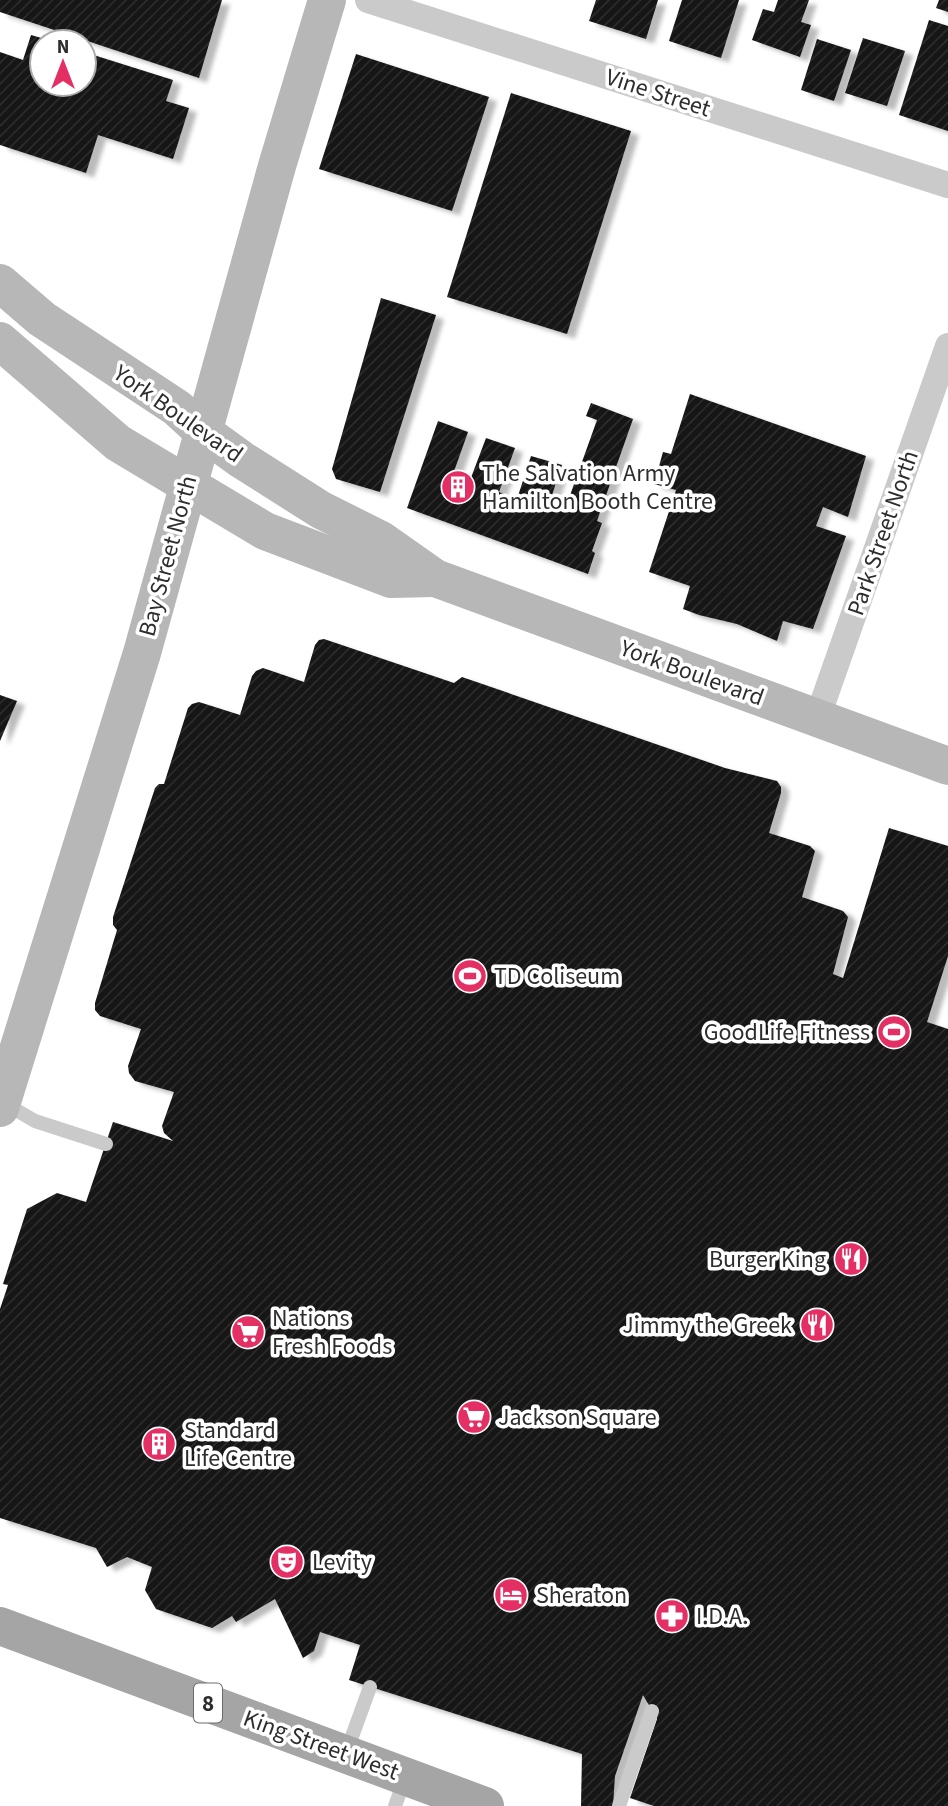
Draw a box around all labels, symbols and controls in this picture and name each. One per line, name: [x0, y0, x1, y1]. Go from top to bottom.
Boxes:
north arrow: [28, 28, 98, 98]
text: N: [57, 34, 69, 61]
street label: Vine Street: [601, 60, 715, 126]
street label: York Boulevard: [105, 356, 250, 472]
street label: Park Street North: [838, 446, 928, 620]
place label: The Salvation Army Hamilton Booth Centre: [482, 456, 713, 519]
building icon: The Salvation Army Hamilton Booth Centre: [439, 468, 477, 506]
street label: Bay Street North: [130, 472, 206, 640]
street label: York Boulevard: [614, 630, 769, 715]
sports icon: TD Coliseum: [451, 957, 489, 995]
place label: TD Coliseum: [494, 959, 620, 994]
sports icon: GoodLife Fitness: [875, 1013, 913, 1051]
place label: GoodLife Fitness: [704, 1015, 870, 1050]
restaurant icon: Burger King: [832, 1240, 870, 1278]
place label: Burger King: [709, 1242, 826, 1277]
place label: Nations Fresh Foods: [272, 1301, 392, 1364]
restaurant icon: Jimmy the Greek: [798, 1306, 836, 1344]
place label: Jimmy the Greek: [622, 1308, 792, 1343]
supermarket icon: Nations Fresh Foods: [229, 1313, 267, 1351]
supermarket icon: Jackson Square: [455, 1398, 493, 1436]
place label: Jackson Square: [498, 1400, 657, 1435]
place label: Standard Life Centre: [184, 1413, 292, 1476]
building icon: Standard Life Centre: [140, 1425, 178, 1463]
theatre icon: Levity: [268, 1543, 306, 1581]
place label: Levity: [312, 1545, 372, 1580]
hotel icon: Sheraton: [492, 1576, 530, 1614]
place label: Sheraton: [536, 1578, 627, 1613]
pharmacy icon: I.D.A.: [653, 1597, 691, 1635]
place label: I.D.A.: [696, 1599, 748, 1634]
road number: 8: [194, 1684, 222, 1722]
street label: King Street West: [238, 1701, 404, 1789]

